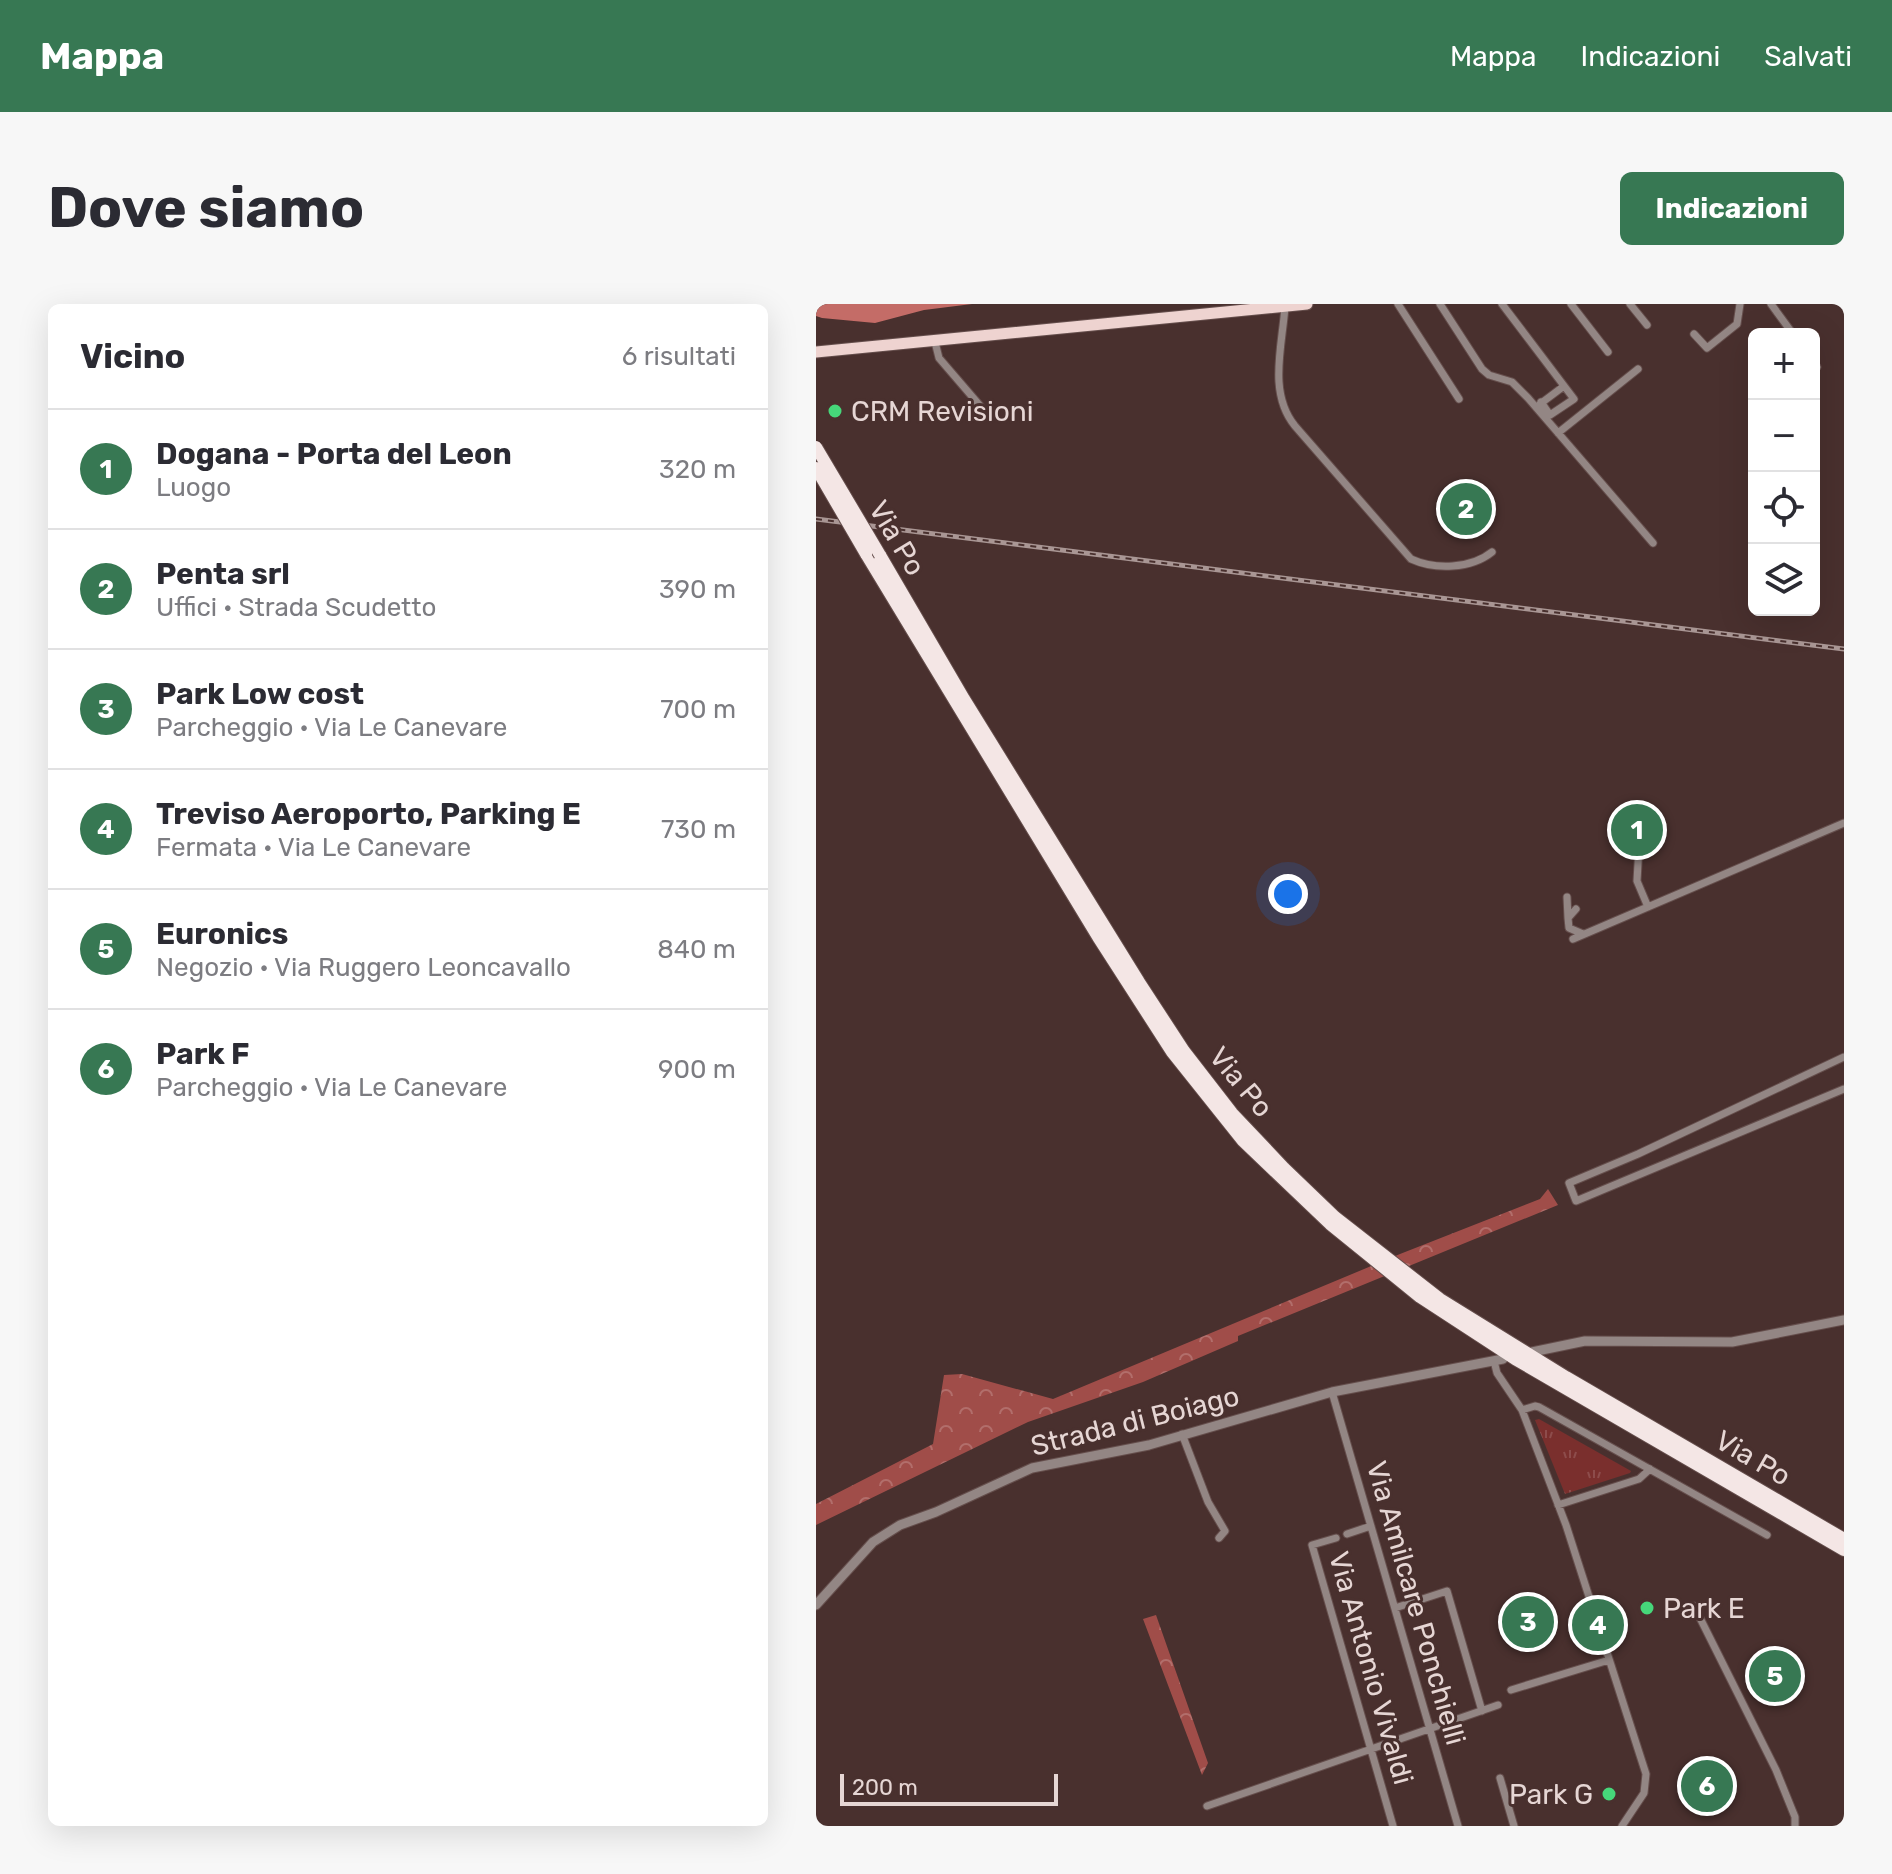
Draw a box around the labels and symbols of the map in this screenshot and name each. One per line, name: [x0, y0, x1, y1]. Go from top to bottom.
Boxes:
place label: CRM Revisioni: [851, 395, 1034, 428]
marker: CRM Revisioni: [826, 402, 844, 420]
pin: 2: [1440, 479, 1492, 539]
street label: Via Po: [862, 495, 932, 581]
pin: 1: [1611, 800, 1663, 860]
your location: [1268, 874, 1308, 914]
street label: Via Po: [1202, 1040, 1280, 1124]
street label: Strada di Boiago: [1028, 1379, 1242, 1463]
street label: Via Po: [1710, 1423, 1796, 1493]
street label: Via Amilcare Ponchielli: [1360, 1457, 1472, 1749]
street label: Via Antonio Vivaldi: [1322, 1548, 1420, 1788]
pin: 3: [1502, 1592, 1554, 1652]
place label: Park E: [1663, 1592, 1745, 1625]
pin: 4: [1572, 1595, 1624, 1655]
marker: Park E: [1638, 1599, 1656, 1617]
pin: 5: [1749, 1646, 1801, 1706]
pin: 6: [1681, 1756, 1733, 1816]
scale bar: [840, 1770, 1058, 1806]
place label: Park G: [1509, 1778, 1593, 1811]
marker: Park G: [1600, 1785, 1618, 1803]

